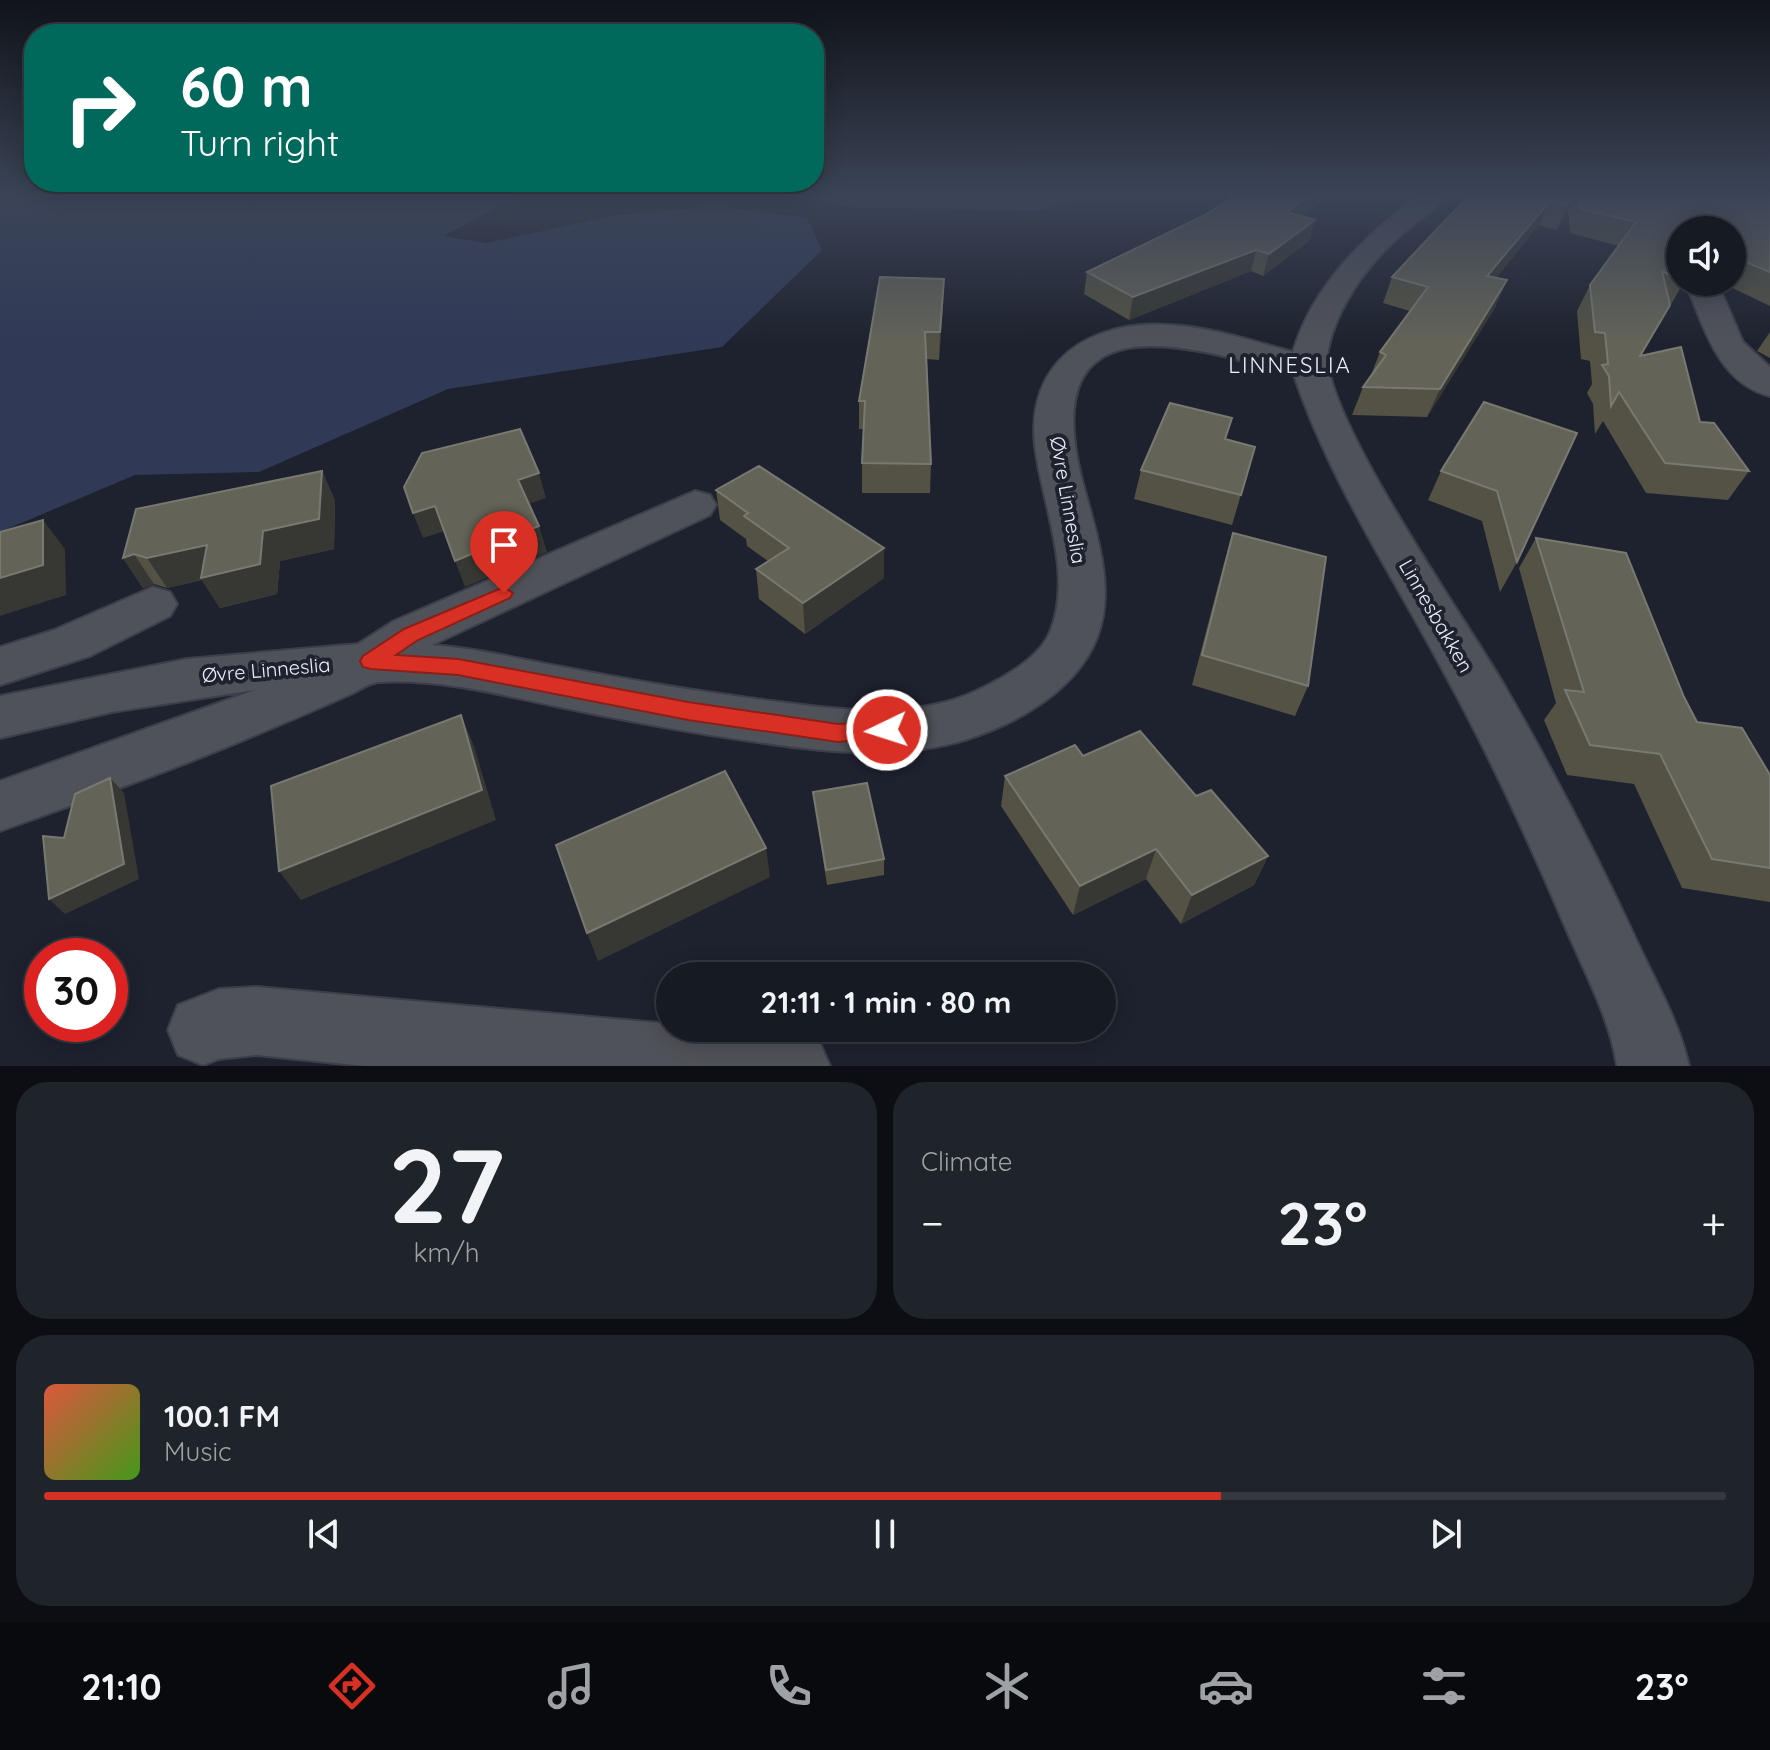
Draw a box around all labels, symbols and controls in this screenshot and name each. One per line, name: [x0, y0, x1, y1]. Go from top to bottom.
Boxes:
text: 60 m: [180, 51, 313, 121]
icon: right: [48, 56, 152, 160]
text: Turn right: [180, 120, 339, 165]
map controls: [1666, 216, 1746, 296]
button: sound: [1666, 216, 1746, 296]
district label: LINNESLIA: [1228, 351, 1352, 379]
street label: Øvre Linneslia: [1045, 434, 1092, 566]
pin: [470, 511, 538, 593]
icon: arrive: [482, 523, 526, 567]
street label: Linnesbakken: [1394, 555, 1479, 677]
street label: Øvre Linneslia: [201, 651, 331, 688]
position arrow: [845, 688, 929, 772]
speed limit sign: 30: [24, 938, 128, 1042]
text: 21:11 · 1 min · 80 m: [761, 983, 1011, 1021]
text: 27: [388, 1119, 505, 1249]
text: Climate: [921, 1145, 1012, 1178]
text: 23°: [1278, 1185, 1368, 1260]
text: −: [921, 1195, 944, 1250]
text: +: [1701, 1195, 1726, 1250]
text: km/h: [414, 1236, 479, 1269]
text: 100.1 FM: [164, 1397, 280, 1435]
text: Music: [164, 1435, 232, 1468]
icon: previous: [302, 1512, 346, 1556]
icon: pause: [863, 1512, 907, 1556]
icon: next: [1424, 1512, 1468, 1556]
icon: directions: [324, 1658, 380, 1714]
icon: music: [543, 1658, 599, 1714]
icon: phone: [761, 1658, 817, 1714]
icon: climate: [979, 1658, 1035, 1714]
icon: car: [1198, 1658, 1254, 1714]
icon: filters: [1416, 1658, 1472, 1714]
text: 21:10: [81, 1664, 162, 1709]
text: 23°: [1635, 1664, 1689, 1709]

